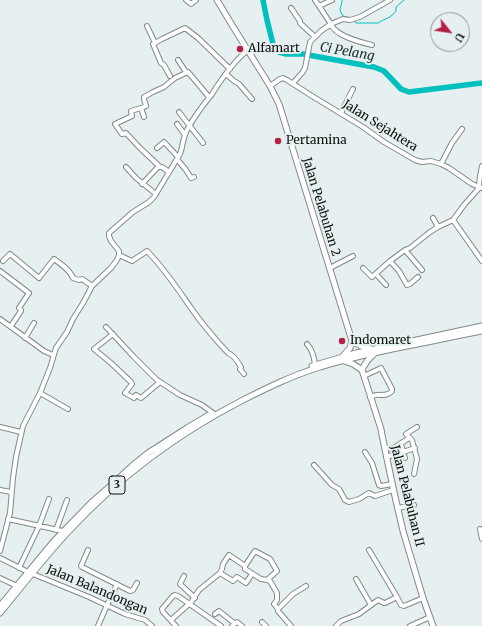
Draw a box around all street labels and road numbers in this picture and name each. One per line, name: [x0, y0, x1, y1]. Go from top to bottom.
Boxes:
street label: Jalan Sejahtera: [340, 97, 420, 155]
street label: Jalan Pelabuhan 2: [299, 156, 343, 258]
street label: Jalan Pelabuhan II: [387, 444, 427, 548]
road number: 3: [109, 476, 125, 494]
street label: Jalan Balandongan: [44, 562, 150, 618]

